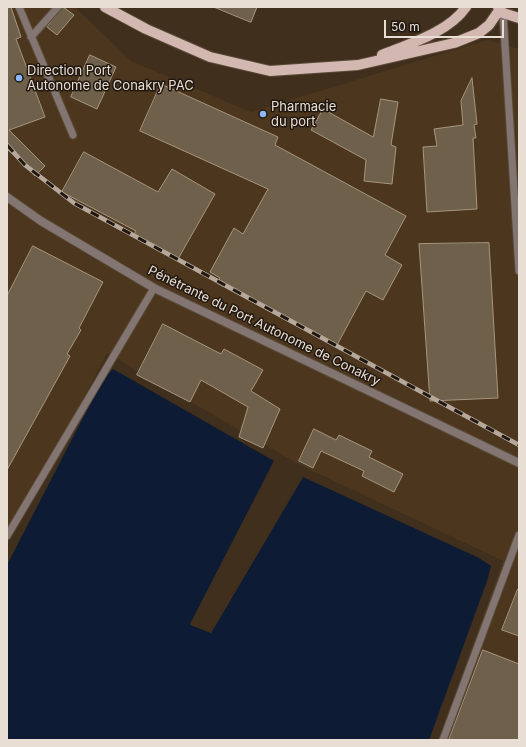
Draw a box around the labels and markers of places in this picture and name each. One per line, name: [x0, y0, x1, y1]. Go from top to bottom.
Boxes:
place label: Direction Port Autonome de Conakry PAC: [27, 63, 194, 94]
marker: Direction Port Autonome de Conakry PAC: [14, 73, 24, 83]
place label: Pharmacie du port: [271, 99, 336, 130]
marker: Pharmacie du port: [258, 109, 268, 119]

